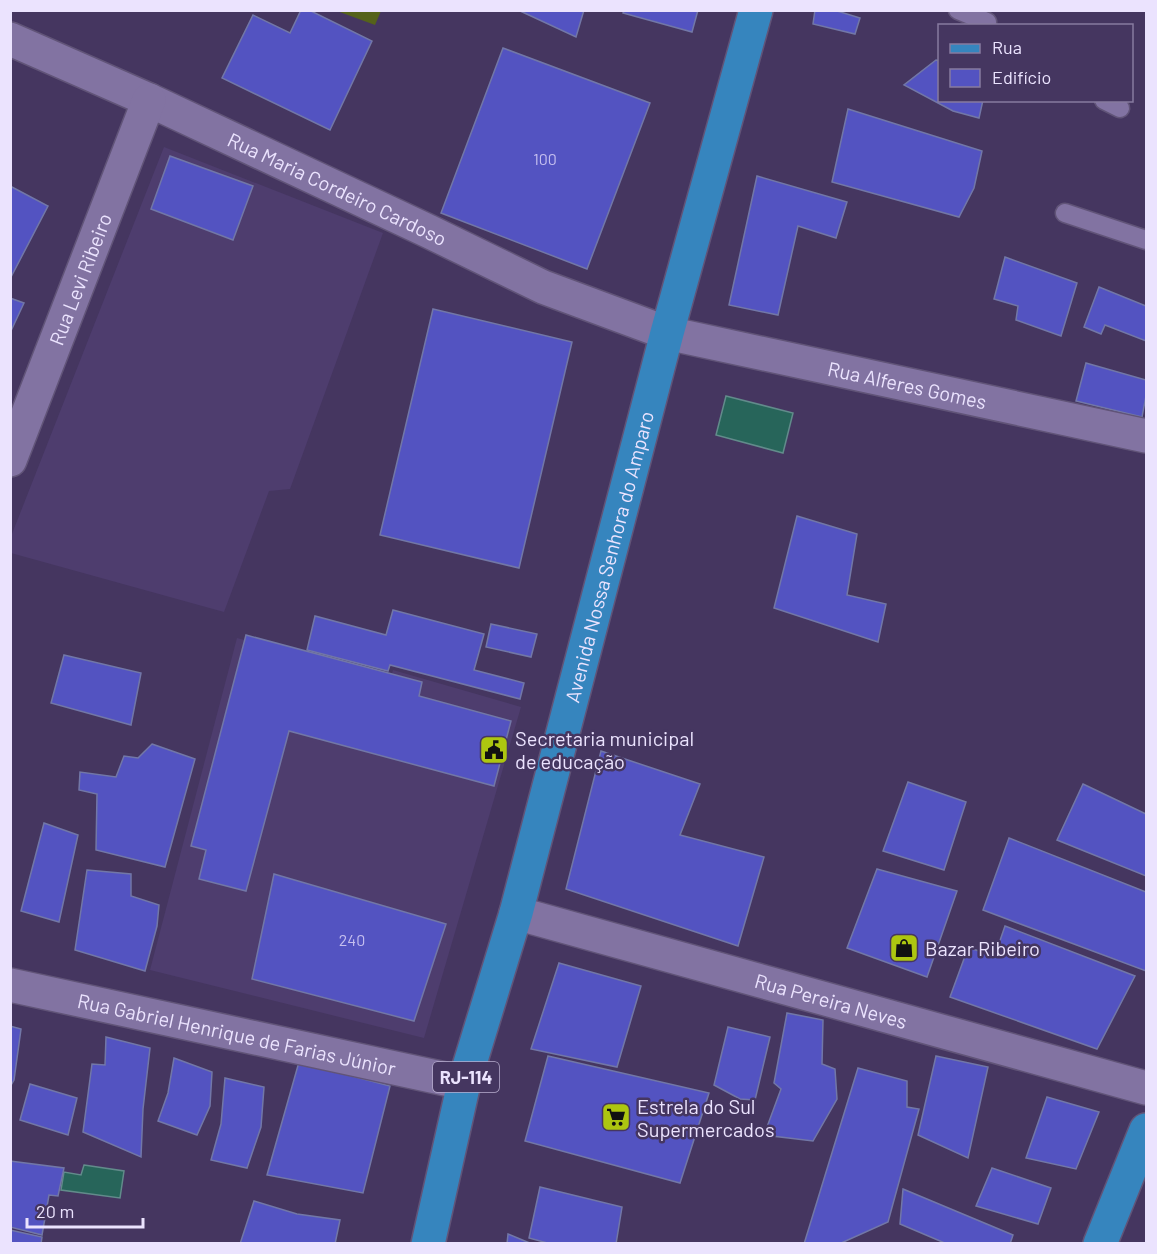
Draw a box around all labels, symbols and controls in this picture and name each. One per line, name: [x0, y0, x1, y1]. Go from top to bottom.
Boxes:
legend: [938, 24, 1133, 102]
text: Rua: [992, 36, 1022, 58]
text: Edifício: [992, 66, 1051, 88]
street label: Rua Maria Cordeiro Cardoso: [224, 127, 451, 250]
house number: 100: [533, 149, 557, 168]
street label: Rua Levi Ribeiro: [44, 210, 116, 348]
street label: Rua Alferes Gomes: [826, 356, 989, 413]
street label: Avenida Nossa Senhora do Amparo: [559, 408, 658, 705]
place label: Secretaria municipal de educação: [515, 726, 694, 773]
public building icon: Secretaria municipal de educação: [478, 734, 510, 766]
house number: 240: [339, 930, 365, 949]
shop icon: Bazar Ribeiro: [888, 932, 920, 964]
place label: Bazar Ribeiro: [925, 936, 1040, 960]
street label: Rua Pereira Neves: [752, 968, 910, 1033]
street label: Rua Gabriel Henrique de Farias Júnior: [76, 988, 398, 1080]
road number: RJ-114: [433, 1062, 499, 1092]
place label: Estrela do Sul Supermercados: [637, 1094, 775, 1141]
supermarket icon: Estrela do Sul Supermercados: [600, 1101, 632, 1133]
scale bar: [27, 1191, 142, 1229]
text: 20 m: [36, 1200, 74, 1222]

